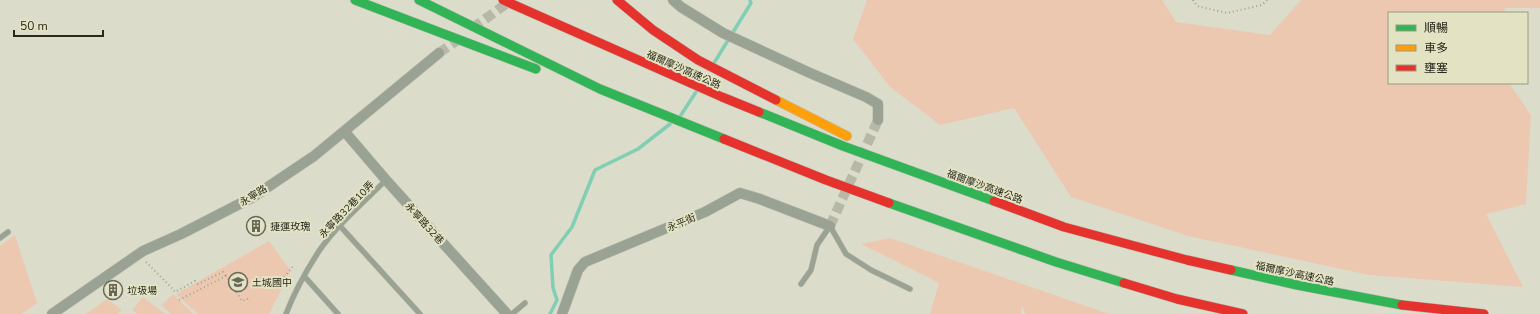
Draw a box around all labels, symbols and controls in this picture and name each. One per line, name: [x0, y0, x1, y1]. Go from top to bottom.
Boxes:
scale bar: [14, 12, 103, 38]
legend: [1388, 12, 1528, 84]
text: 50 m: [20, 18, 48, 34]
text: 順暢: [1424, 20, 1448, 36]
text: 車多: [1424, 40, 1448, 56]
street label: 福爾摩沙高速公路: [644, 47, 723, 93]
text: 壅塞: [1424, 60, 1448, 76]
street label: 福爾摩沙高速公路: [945, 167, 1025, 207]
street label: 永寧路32巷10弄: [316, 178, 377, 241]
street label: 永寧路: [237, 182, 270, 210]
street label: 永寧路32巷: [402, 200, 447, 248]
street label: 永平街: [665, 211, 698, 235]
building icon: 捷運玫瑰: [245, 215, 267, 237]
place label: 捷運玫瑰: [270, 220, 311, 234]
street label: 福爾摩沙高速公路: [1254, 259, 1335, 289]
school or university icon: 土城國中: [227, 271, 249, 293]
place label: 土城國中: [252, 276, 292, 290]
building icon: 垃圾場: [102, 279, 124, 301]
place label: 垃圾場: [127, 284, 157, 298]

